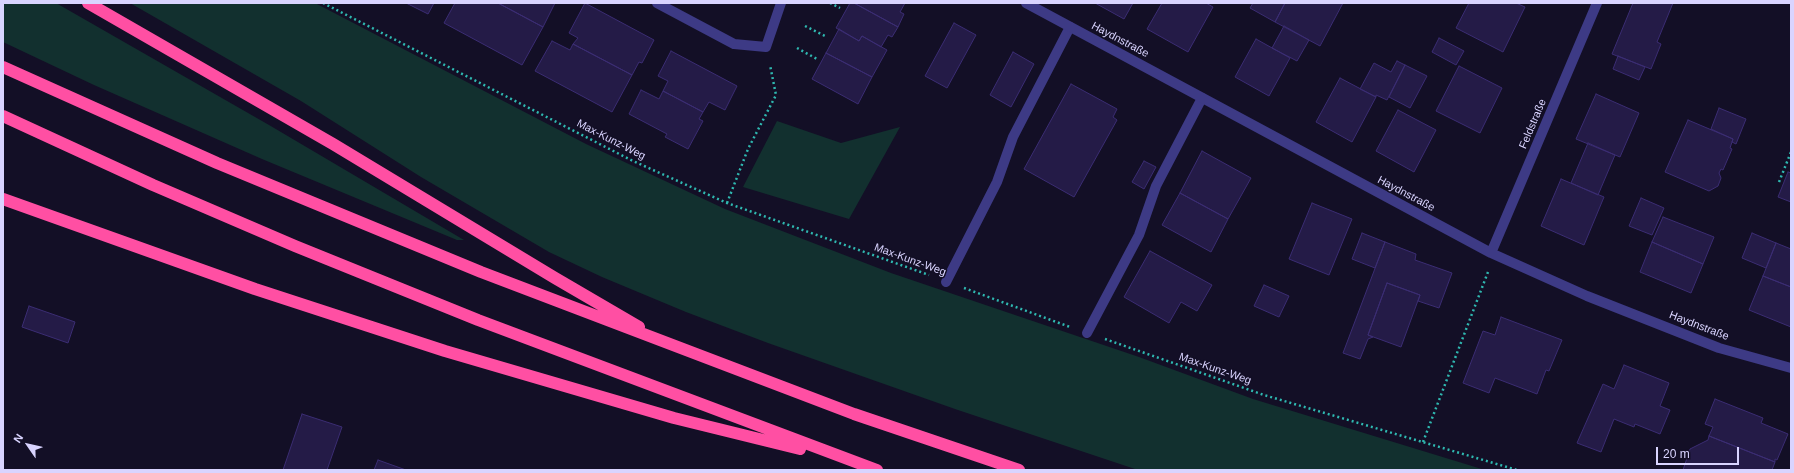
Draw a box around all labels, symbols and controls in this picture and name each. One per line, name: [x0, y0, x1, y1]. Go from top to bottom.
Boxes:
street label: Haydnstraße: [1089, 19, 1151, 61]
street label: Feldstraße: [1517, 97, 1549, 151]
street label: Max-Kunz-Weg: [574, 117, 648, 163]
street label: Haydnstraße: [1375, 173, 1437, 215]
street label: Max-Kunz-Weg: [872, 241, 948, 279]
street label: Haydnstraße: [1667, 309, 1731, 343]
street label: Max-Kunz-Weg: [1177, 350, 1253, 388]
north arrow: [8, 425, 48, 465]
text: N: [11, 432, 25, 445]
scale bar: [1658, 439, 1741, 465]
text: 20 m: [1663, 447, 1690, 461]

